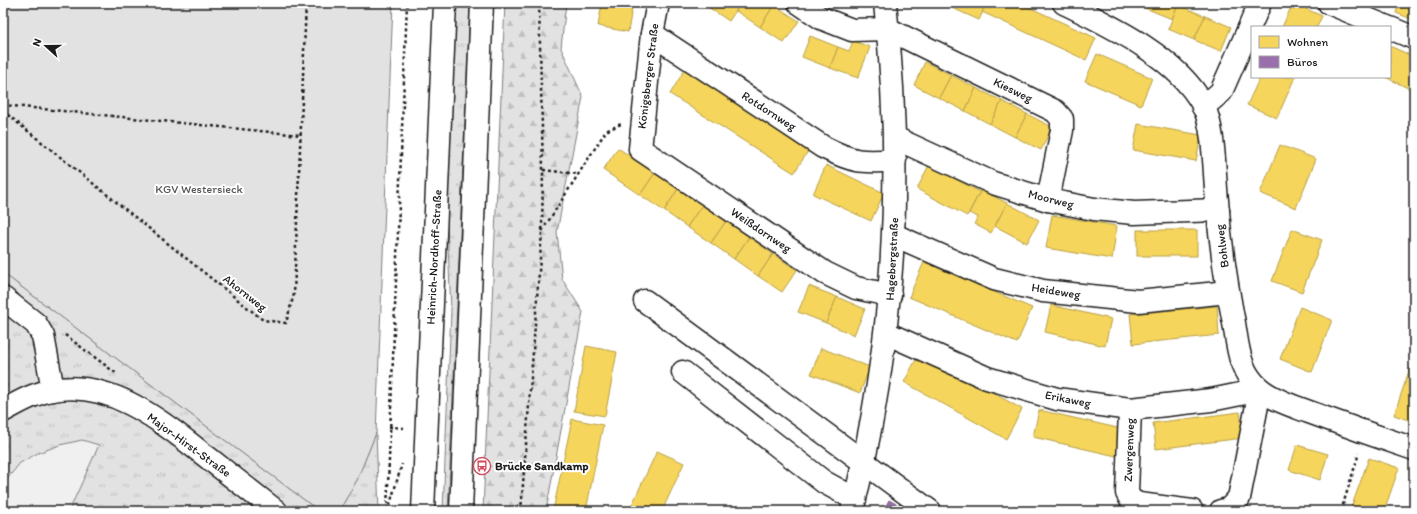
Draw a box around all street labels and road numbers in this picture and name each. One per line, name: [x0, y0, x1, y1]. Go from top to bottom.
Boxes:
street label: Königsberger Straße: [635, 22, 661, 130]
street label: Kiesweg: [991, 75, 1036, 106]
street label: Rotdornweg: [739, 88, 799, 134]
street label: Moorweg: [1027, 187, 1076, 212]
street label: Heinrich-Nordhoff-Straße: [423, 189, 445, 325]
street label: Weißdornweg: [728, 205, 795, 256]
street label: Hagebergstraße: [883, 217, 901, 301]
street label: Bohlweg: [1212, 223, 1232, 269]
street label: Ahornweg: [220, 272, 270, 315]
street label: Heideweg: [1030, 280, 1082, 302]
street label: Erikaweg: [1044, 388, 1093, 410]
street label: Major-Hirst-Straße: [144, 410, 234, 480]
street label: Zwergenweg: [1121, 417, 1137, 482]

